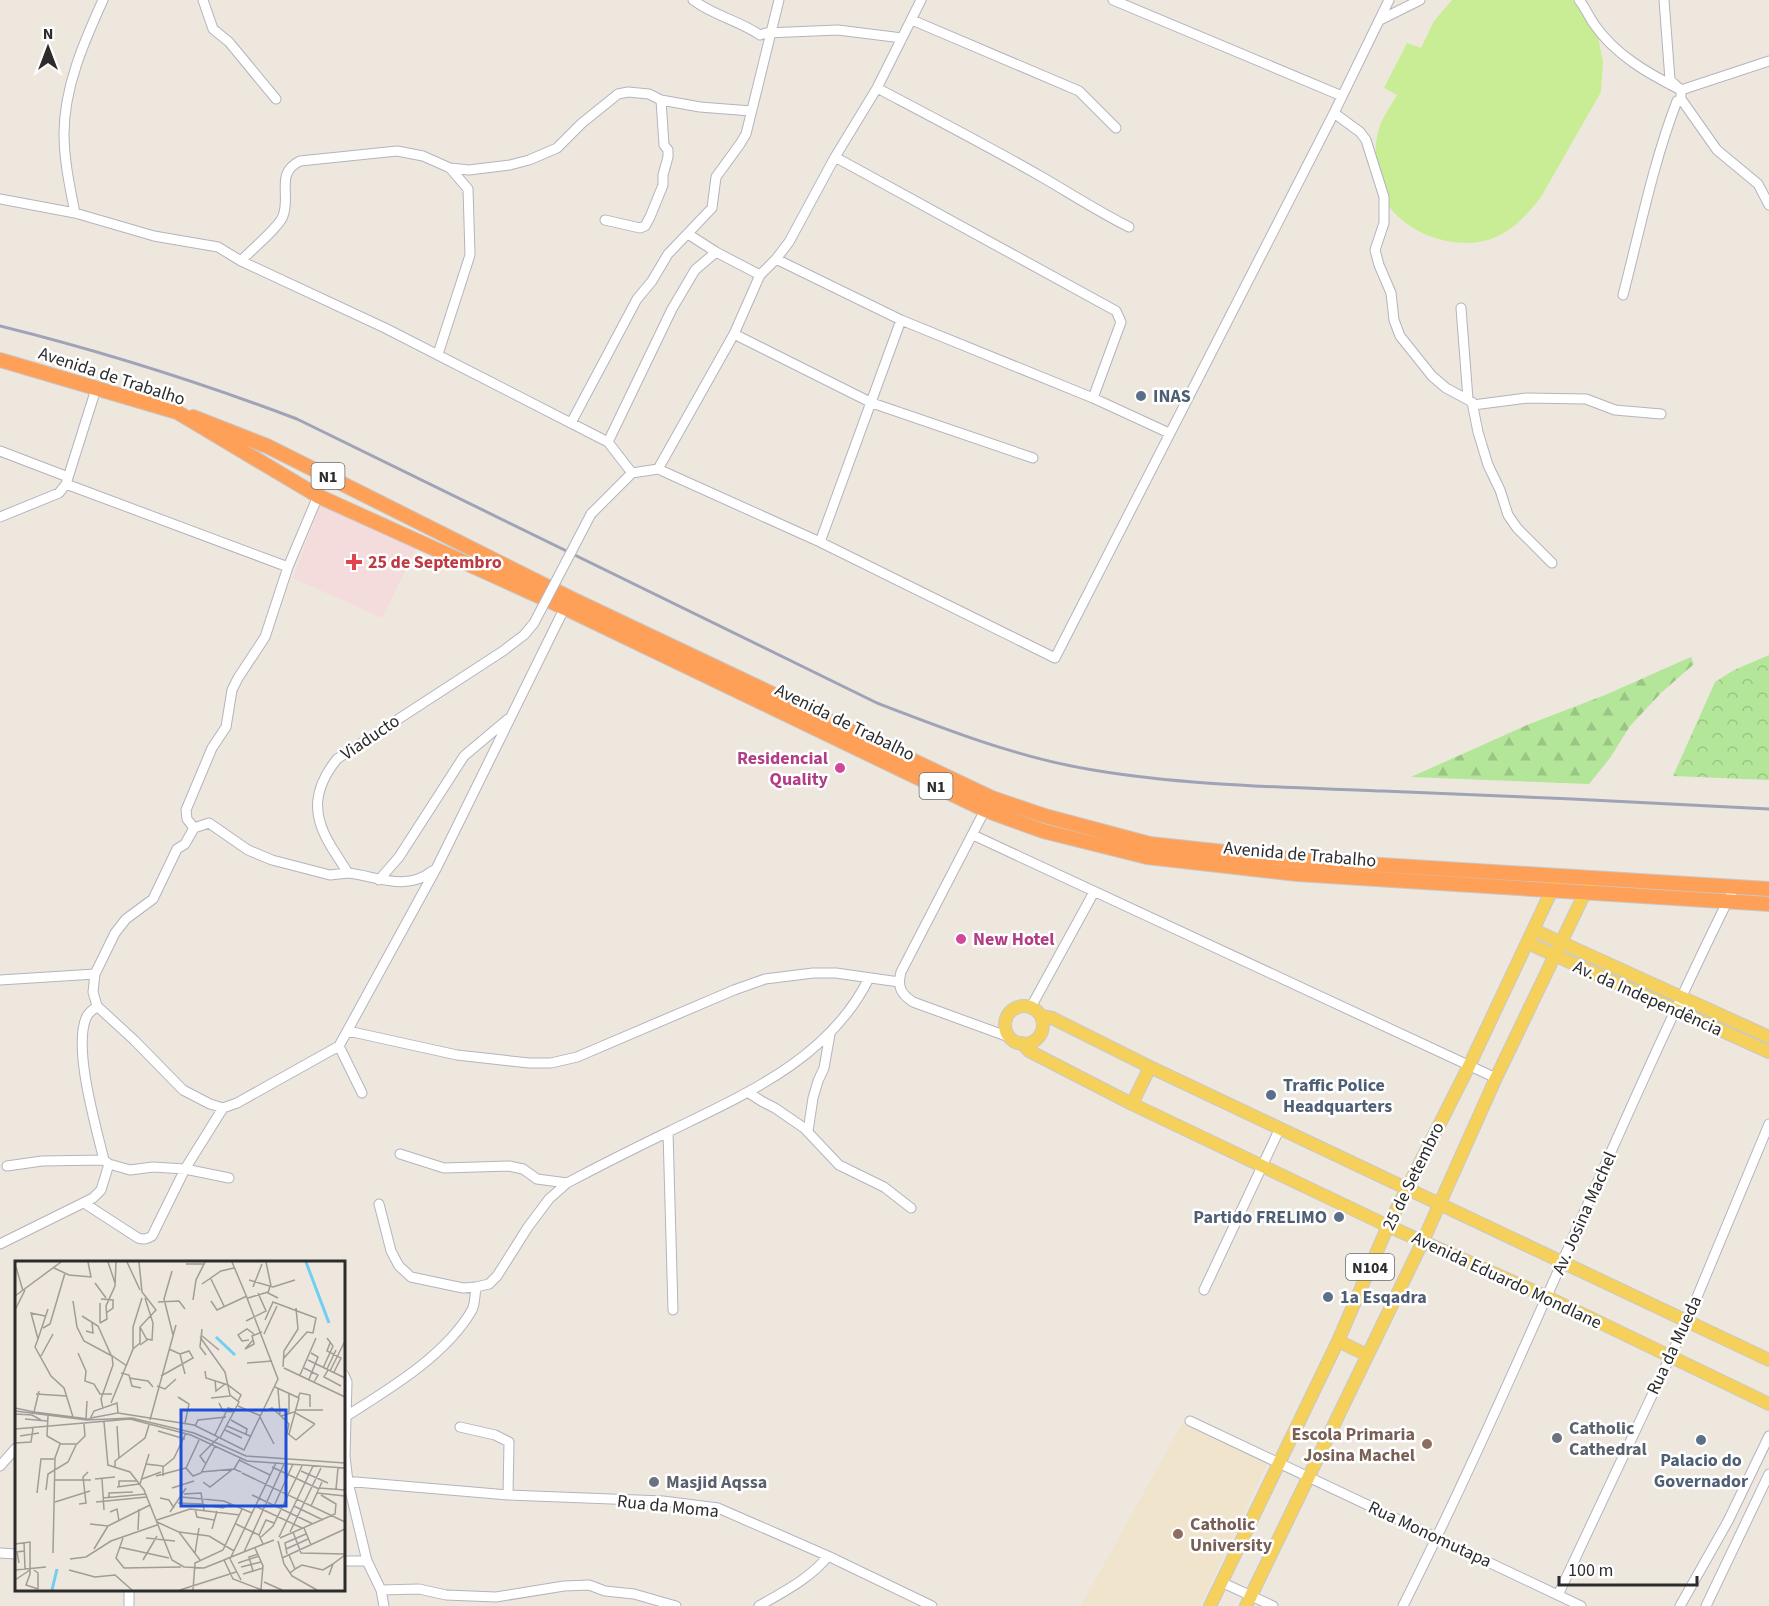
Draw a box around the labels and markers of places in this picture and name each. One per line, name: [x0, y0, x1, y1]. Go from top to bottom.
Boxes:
place label: INAS: [1153, 384, 1191, 409]
marker: INAS: [1134, 389, 1148, 403]
place label: 25 de Septembro: [368, 550, 502, 575]
marker: 25 de Septembro: [345, 553, 363, 571]
place label: Residencial Quality: [737, 746, 829, 792]
marker: Residencial Quality: [833, 761, 847, 775]
place label: New Hotel: [973, 927, 1054, 952]
marker: New Hotel: [954, 932, 968, 946]
place label: Traffic Police Headquarters: [1283, 1073, 1392, 1119]
marker: Traffic Police Headquarters: [1264, 1088, 1278, 1102]
place label: Partido FRELIMO: [1193, 1205, 1327, 1230]
marker: Partido FRELIMO: [1332, 1210, 1346, 1224]
place label: 1a Esqadra: [1340, 1285, 1427, 1310]
marker: 1a Esqadra: [1321, 1290, 1335, 1304]
place label: Catholic Cathedral: [1569, 1416, 1647, 1462]
place label: Escola Primaria Josina Machel: [1292, 1422, 1415, 1468]
marker: Catholic Cathedral: [1550, 1431, 1564, 1445]
marker: Palacio do Governador: [1694, 1433, 1708, 1447]
marker: Escola Primaria Josina Machel: [1420, 1437, 1434, 1451]
place label: Palacio do Governador: [1654, 1448, 1749, 1494]
place label: Masjid Aqssa: [666, 1470, 767, 1495]
marker: Masjid Aqssa: [647, 1475, 661, 1489]
place label: Catholic University: [1190, 1512, 1273, 1558]
marker: Catholic University: [1171, 1527, 1185, 1541]

